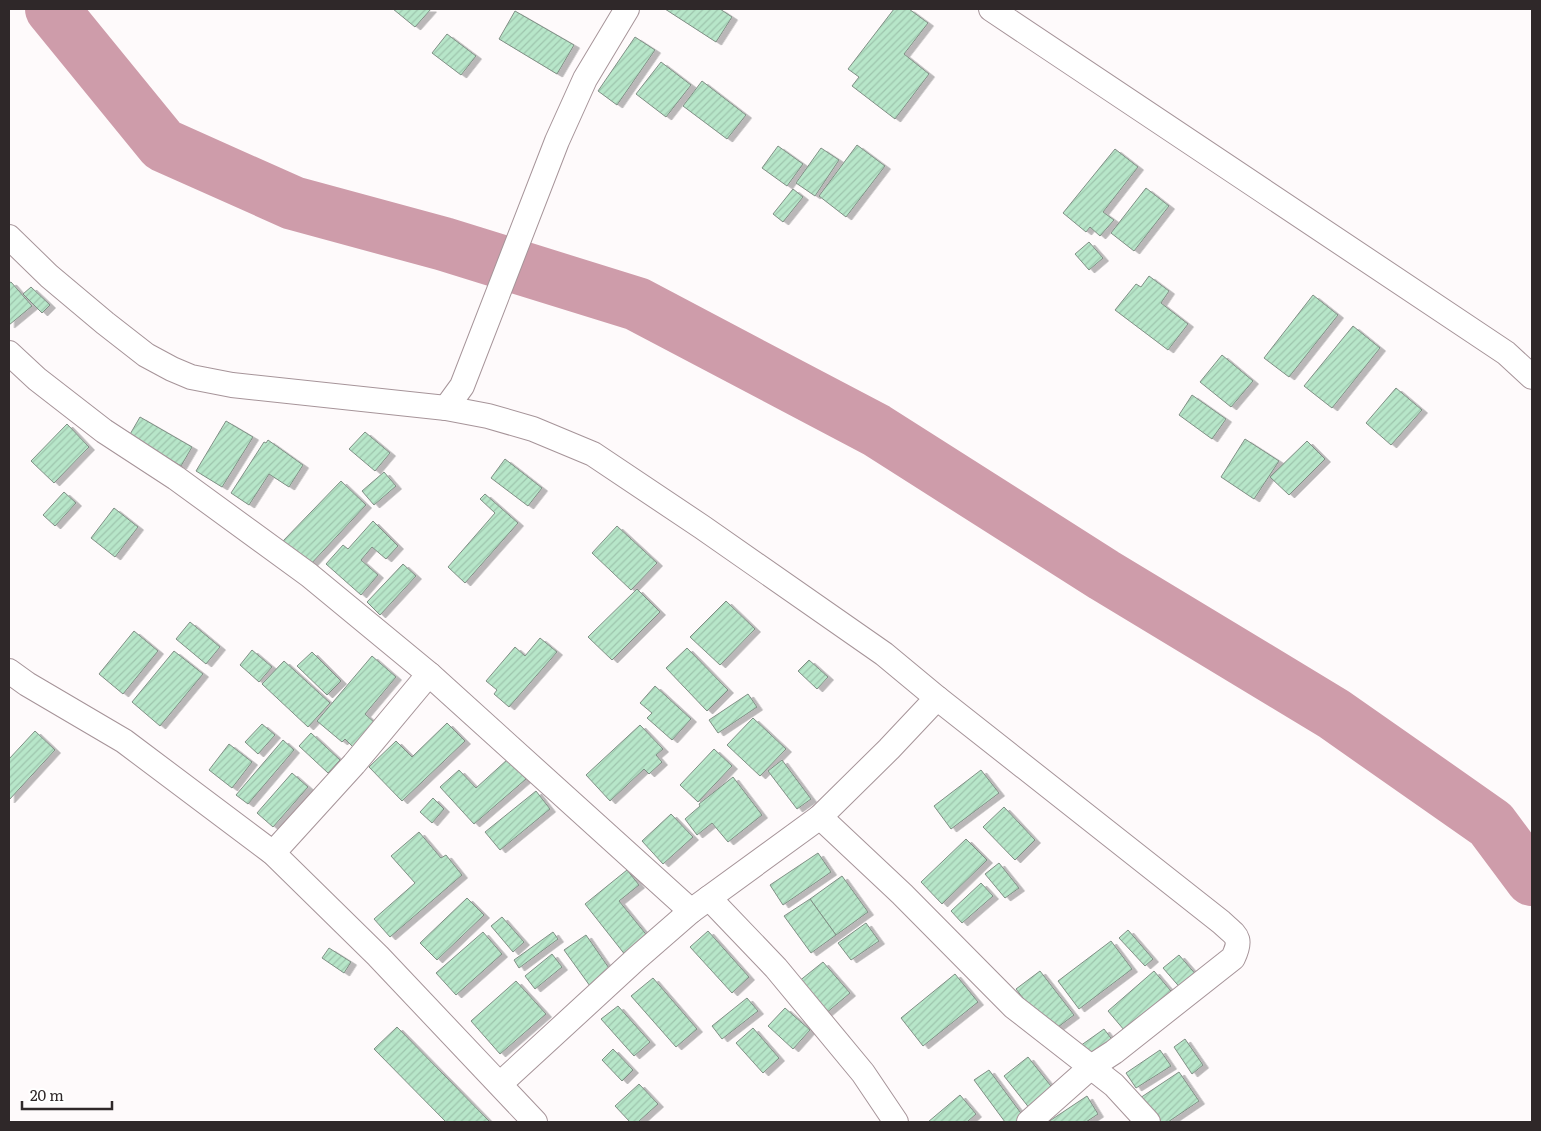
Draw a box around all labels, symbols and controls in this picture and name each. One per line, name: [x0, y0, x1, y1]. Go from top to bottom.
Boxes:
scale bar: [22, 1078, 112, 1110]
text: 20 m: [30, 1083, 64, 1106]

